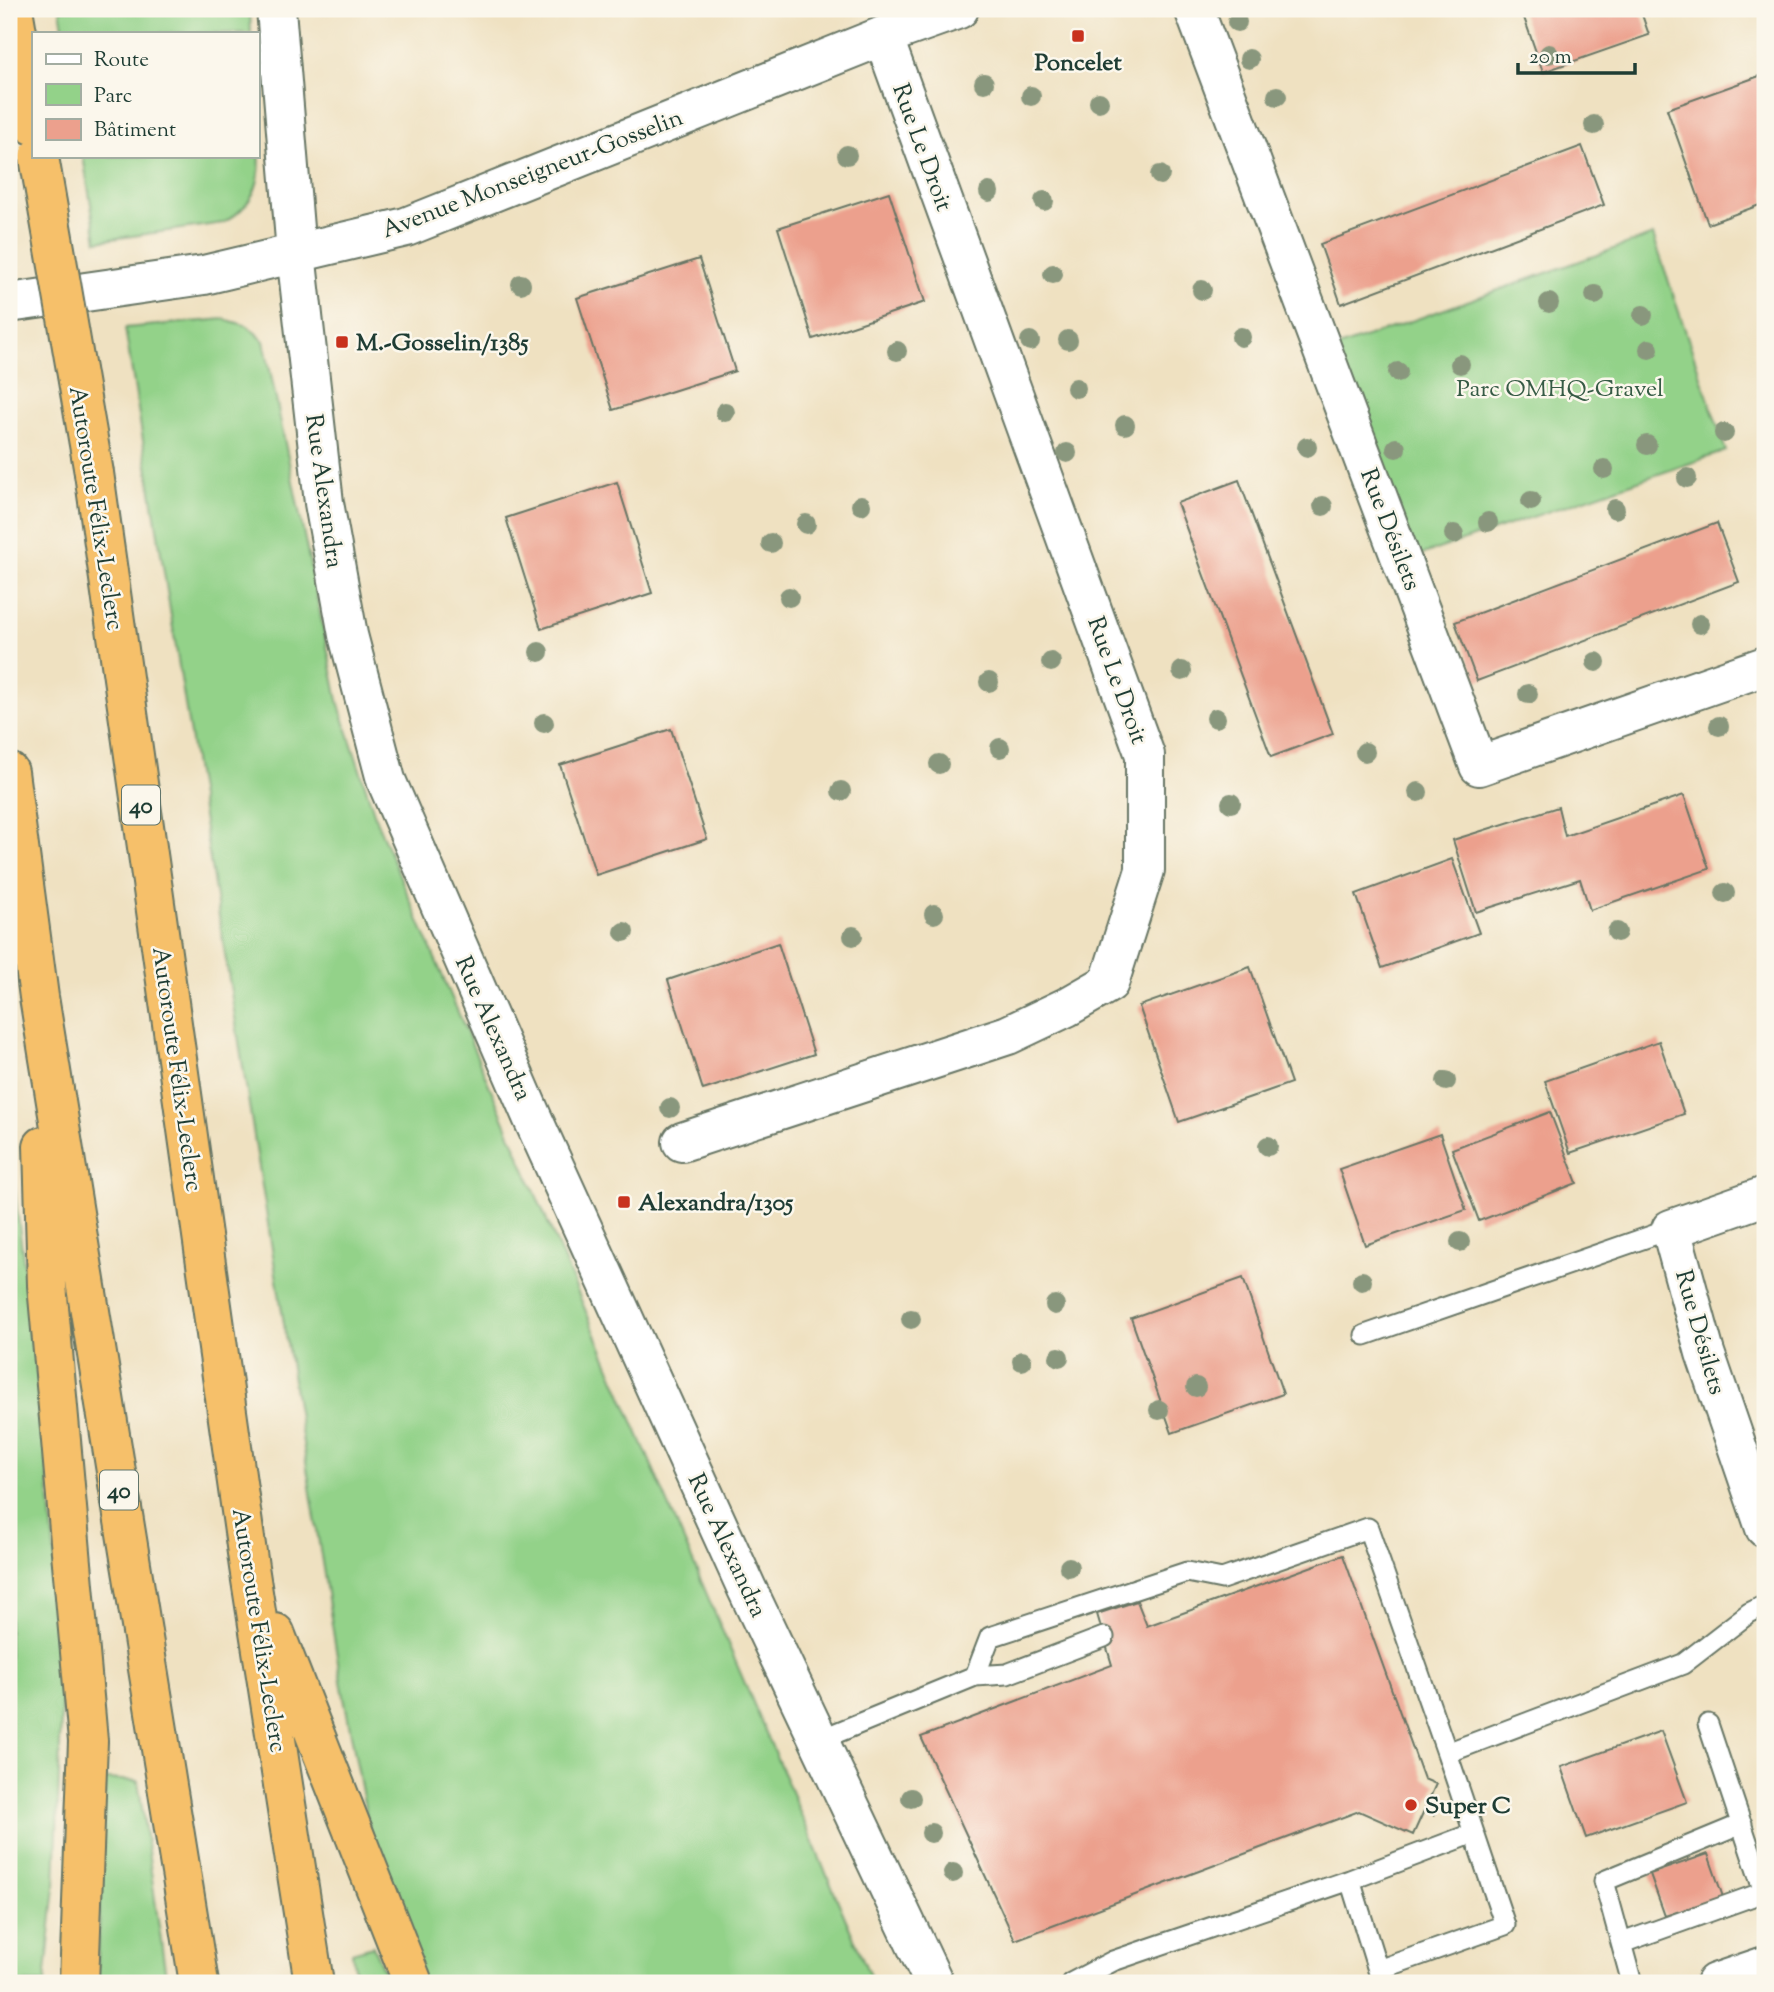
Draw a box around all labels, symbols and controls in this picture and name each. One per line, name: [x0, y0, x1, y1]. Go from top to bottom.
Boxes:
marker: Poncelet: [1070, 28, 1086, 44]
legend: [32, 32, 259, 158]
scale bar: [1518, 32, 1636, 76]
text: 20 m: [1529, 43, 1572, 73]
text: Route: [94, 46, 149, 76]
place label: Poncelet: [1034, 47, 1122, 81]
street label: Rue Le Droit: [882, 79, 960, 216]
text: Parc: [94, 82, 132, 112]
street label: Avenue Monseigneur-Gosselin: [377, 102, 688, 248]
text: Bâtiment: [94, 116, 176, 146]
place label: M.-Gosselin/1385: [356, 327, 529, 361]
marker: M.-Gosselin/1385: [334, 334, 350, 350]
park label: Parc OMHQ-Gravel: [1456, 373, 1664, 407]
street label: Autoroute Félix-Leclerc: [59, 384, 131, 633]
street label: Rue Alexandra: [295, 412, 351, 570]
street label: Rue Désilets: [1350, 464, 1428, 596]
street label: Rue Le Droit: [1077, 612, 1155, 749]
road number: 40: [122, 786, 160, 824]
street label: Autoroute Félix-Leclerc: [142, 945, 210, 1194]
street label: Rue Alexandra: [445, 951, 539, 1107]
place label: Alexandra/1305: [638, 1187, 794, 1221]
marker: Alexandra/1305: [616, 1194, 632, 1210]
street label: Rue Désilets: [1665, 1266, 1733, 1399]
street label: Rue Alexandra: [678, 1468, 774, 1623]
road number: 40: [100, 1470, 138, 1510]
street label: Autoroute Félix-Leclerc: [222, 1506, 294, 1755]
place label: Super C: [1425, 1790, 1511, 1824]
marker: Super C: [1403, 1797, 1419, 1813]

